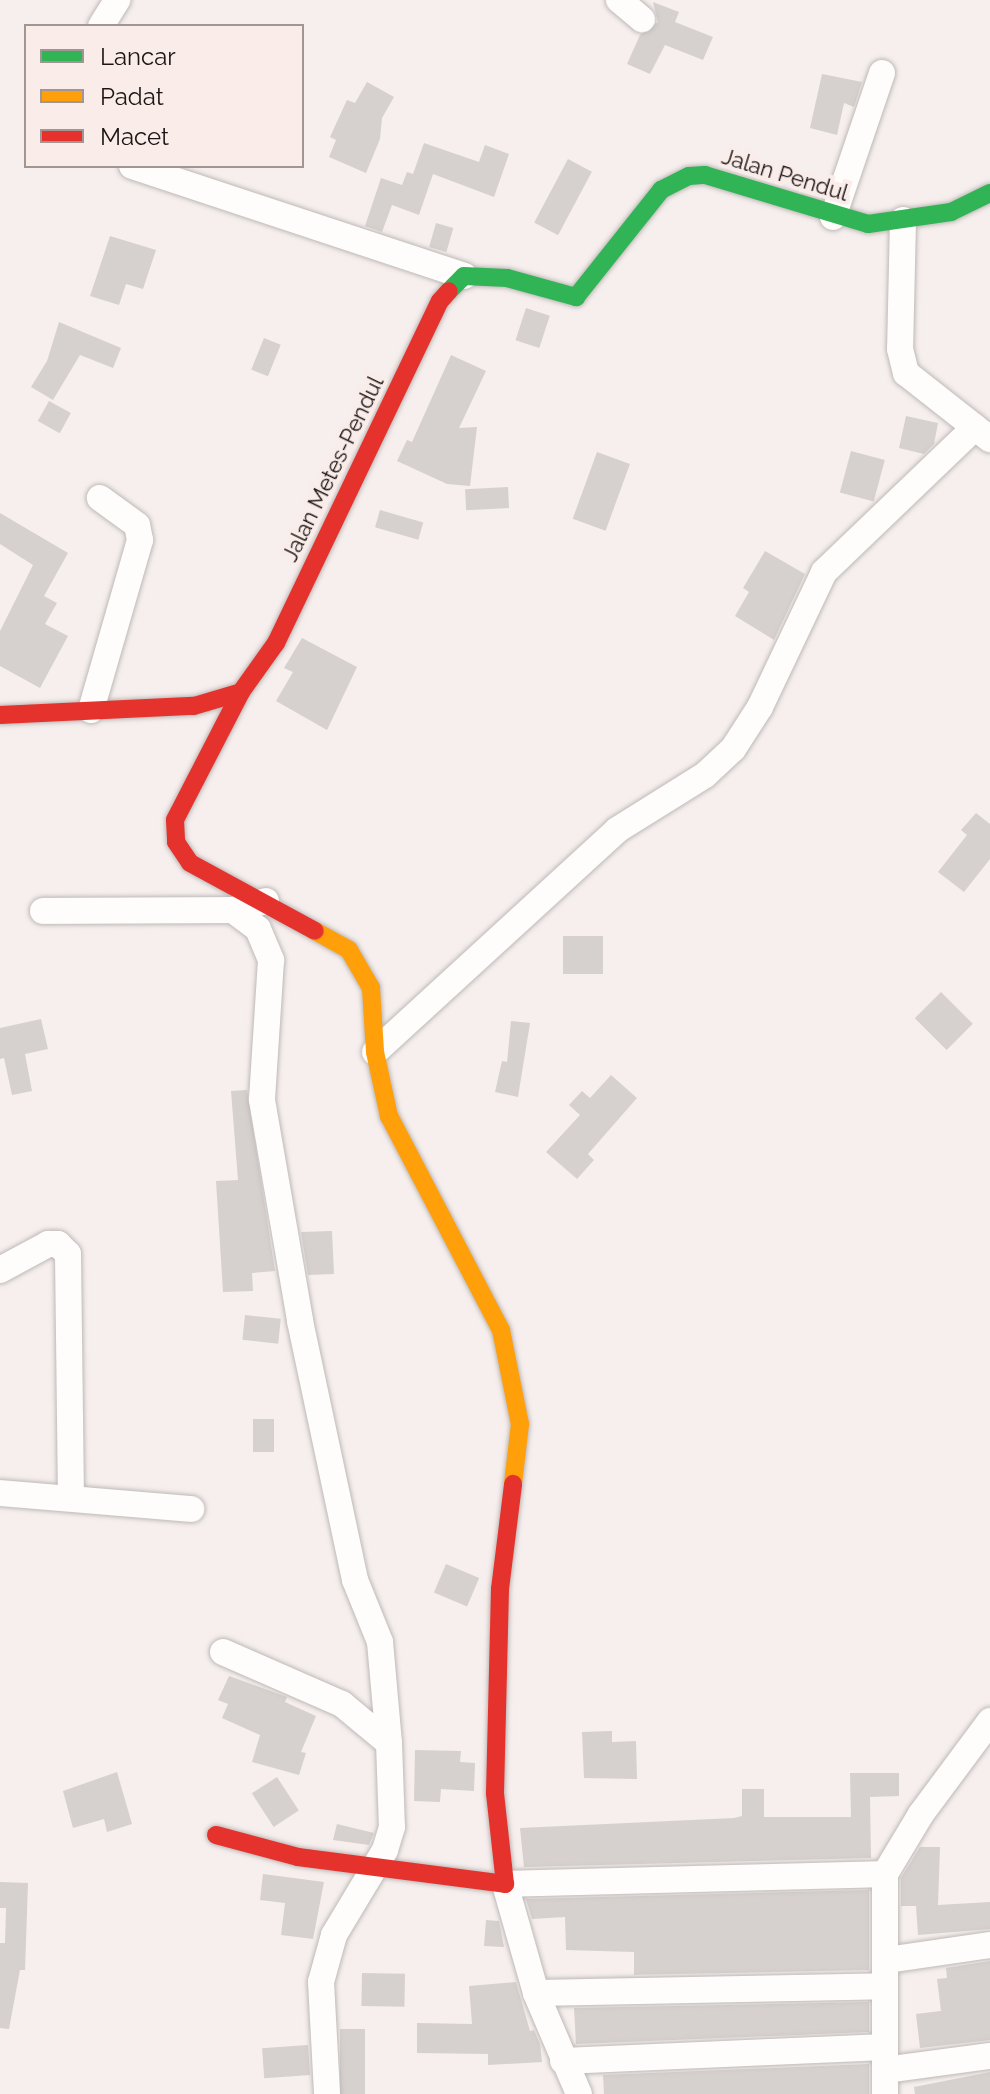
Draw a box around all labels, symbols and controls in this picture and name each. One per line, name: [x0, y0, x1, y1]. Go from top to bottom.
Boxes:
legend: [24, 24, 304, 168]
text: Lancar: [100, 42, 176, 71]
text: Padat: [100, 82, 164, 111]
text: Macet: [100, 122, 169, 151]
street label: Jalan Pendul: [719, 143, 851, 207]
street label: Jalan Metes-Pendul: [277, 372, 389, 566]

